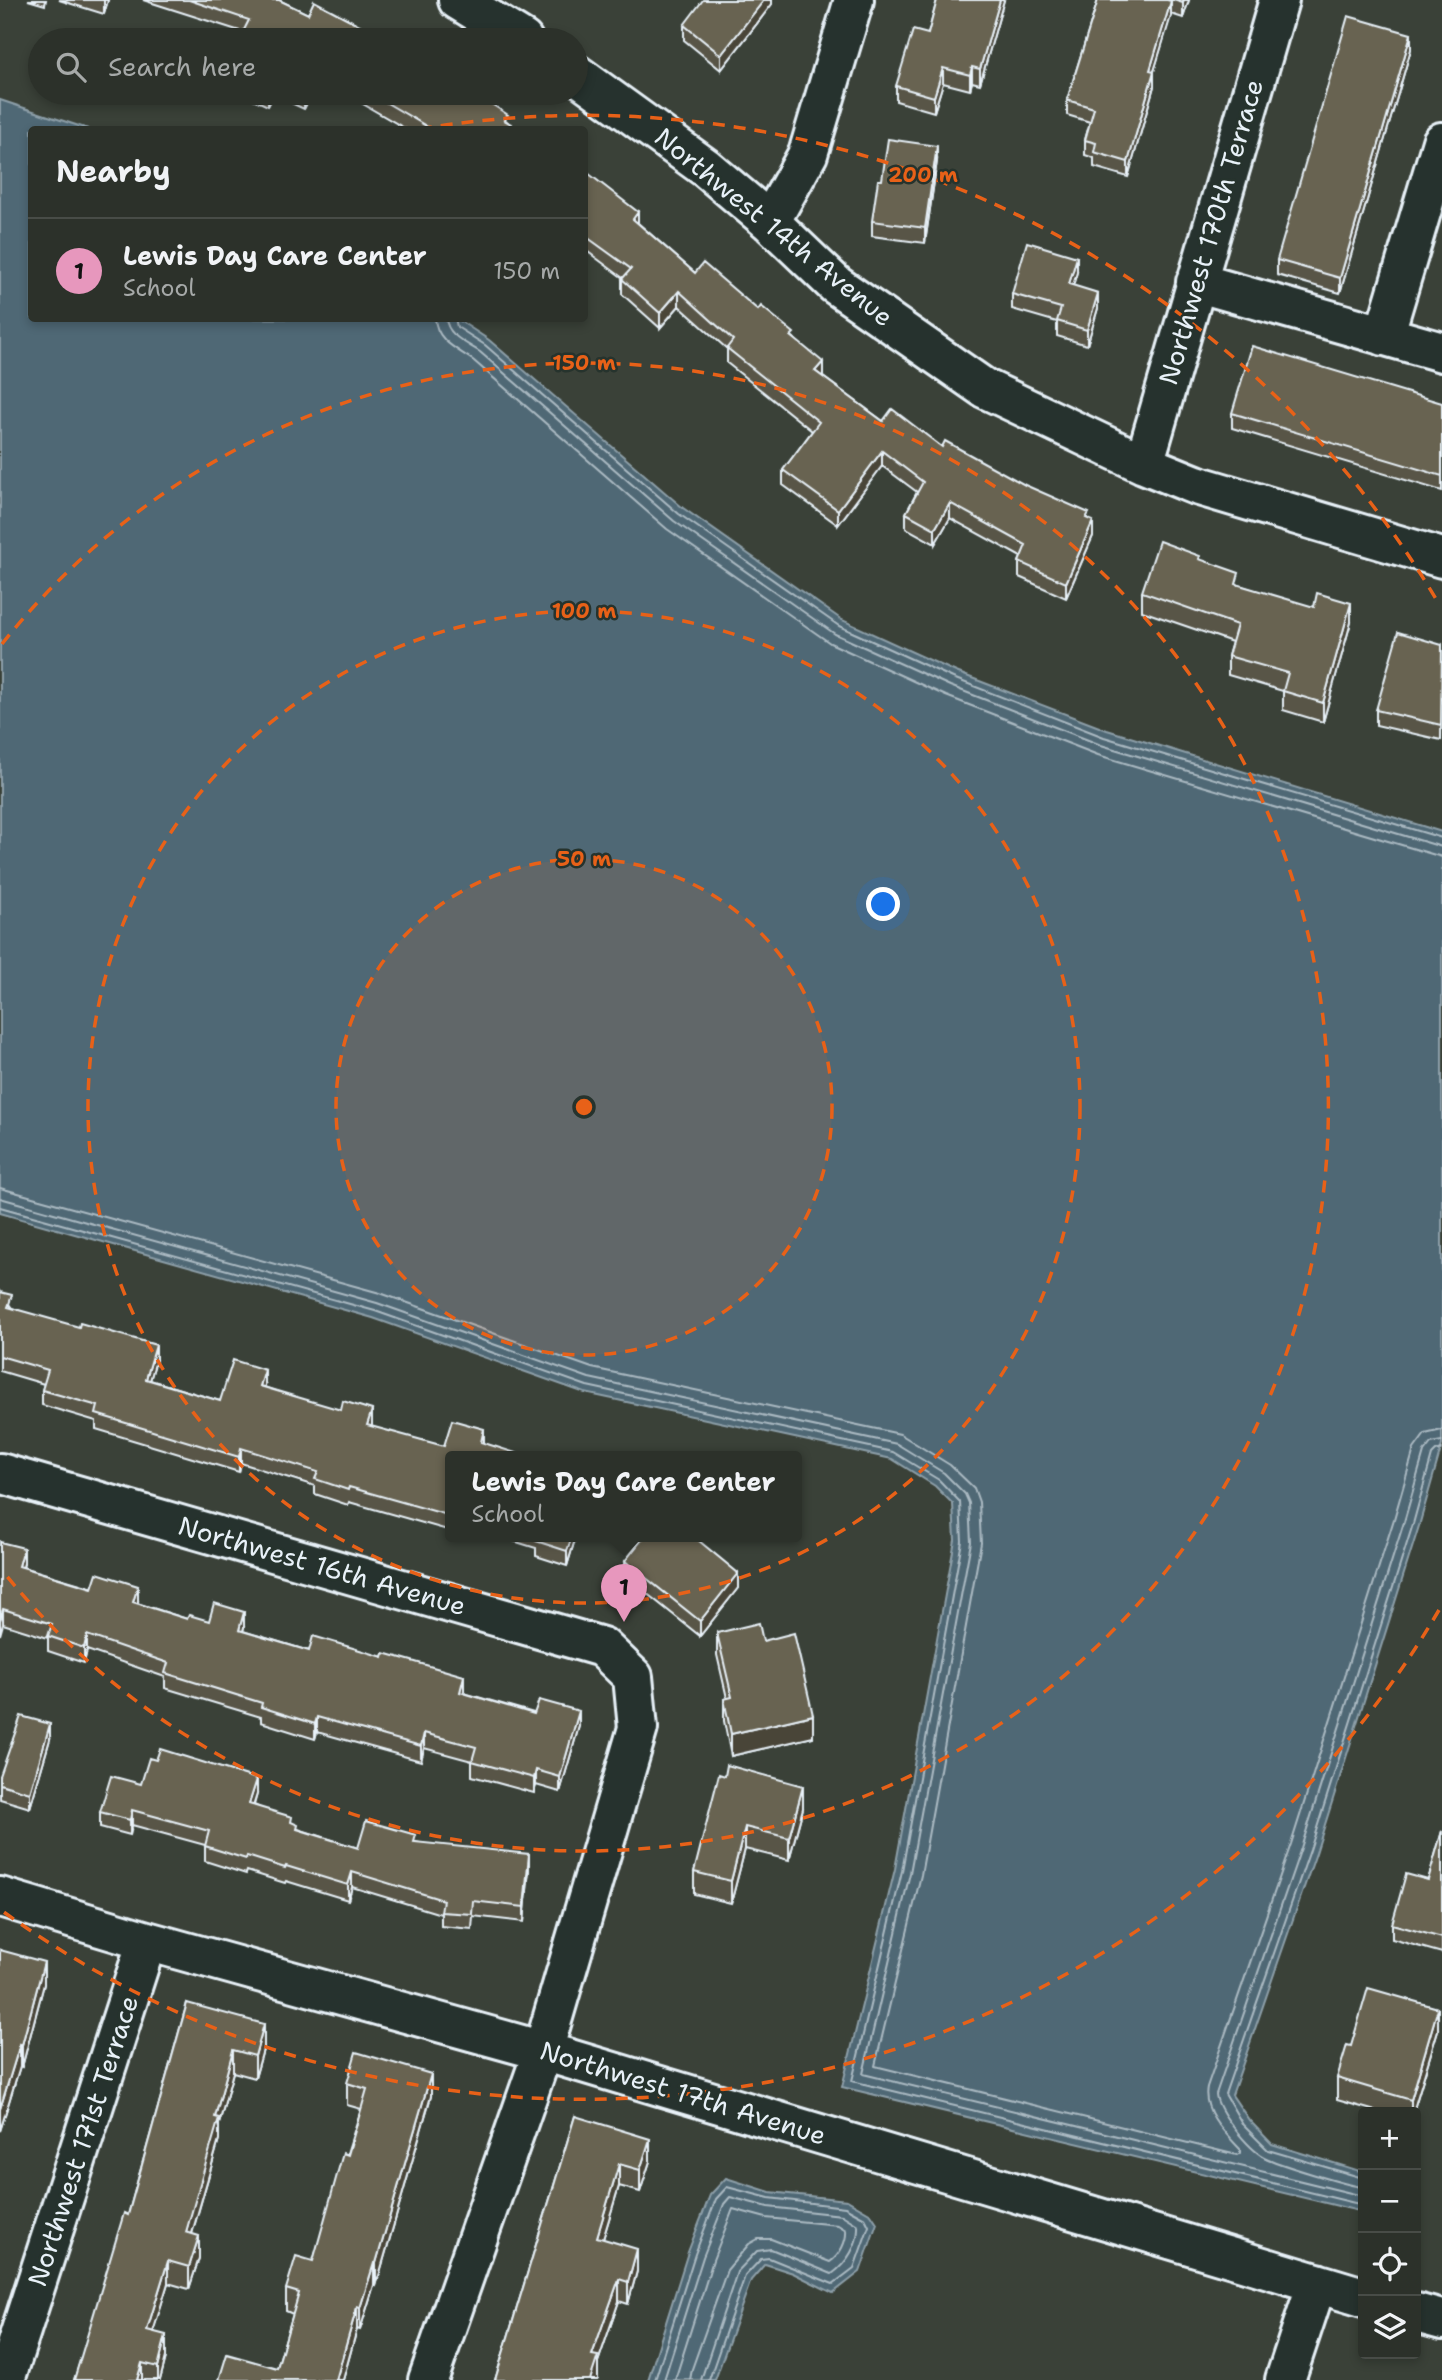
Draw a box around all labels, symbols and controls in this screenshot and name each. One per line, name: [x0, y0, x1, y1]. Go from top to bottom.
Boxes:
search box: [28, 28, 588, 105]
icon: search: [52, 48, 90, 86]
text: Search here: [108, 49, 257, 84]
street label: Northwest 170th Terrace: [1150, 75, 1271, 389]
street label: Northwest 14th Avenue: [648, 119, 901, 334]
text: Nearby: [56, 151, 171, 192]
text: 200 m: [888, 161, 958, 189]
text: Lewis Day Care Center: [123, 238, 427, 273]
text: 1: [74, 256, 84, 286]
text: 150 m: [493, 256, 560, 286]
text: School: [123, 273, 195, 303]
text: 150 m: [552, 349, 616, 377]
text: 100 m: [552, 597, 616, 625]
text: 50 m: [557, 845, 611, 873]
your location: [866, 887, 900, 921]
centre of rings: [572, 1095, 596, 1119]
popup: [445, 1451, 802, 1542]
text: Lewis Day Care Center: [472, 1464, 775, 1499]
text: School: [472, 1499, 544, 1529]
street label: Northwest 16th Avenue: [174, 1508, 470, 1623]
pin: 1: [601, 1564, 647, 1622]
street label: Northwest 171st Terrace: [19, 1991, 146, 2291]
street label: Northwest 17th Avenue: [536, 2032, 830, 2153]
map controls: [1358, 2107, 1421, 2359]
button: +: [1358, 2107, 1421, 2170]
button: −: [1358, 2170, 1421, 2233]
button: locate: [1358, 2233, 1421, 2296]
button: layers: [1358, 2296, 1421, 2359]

